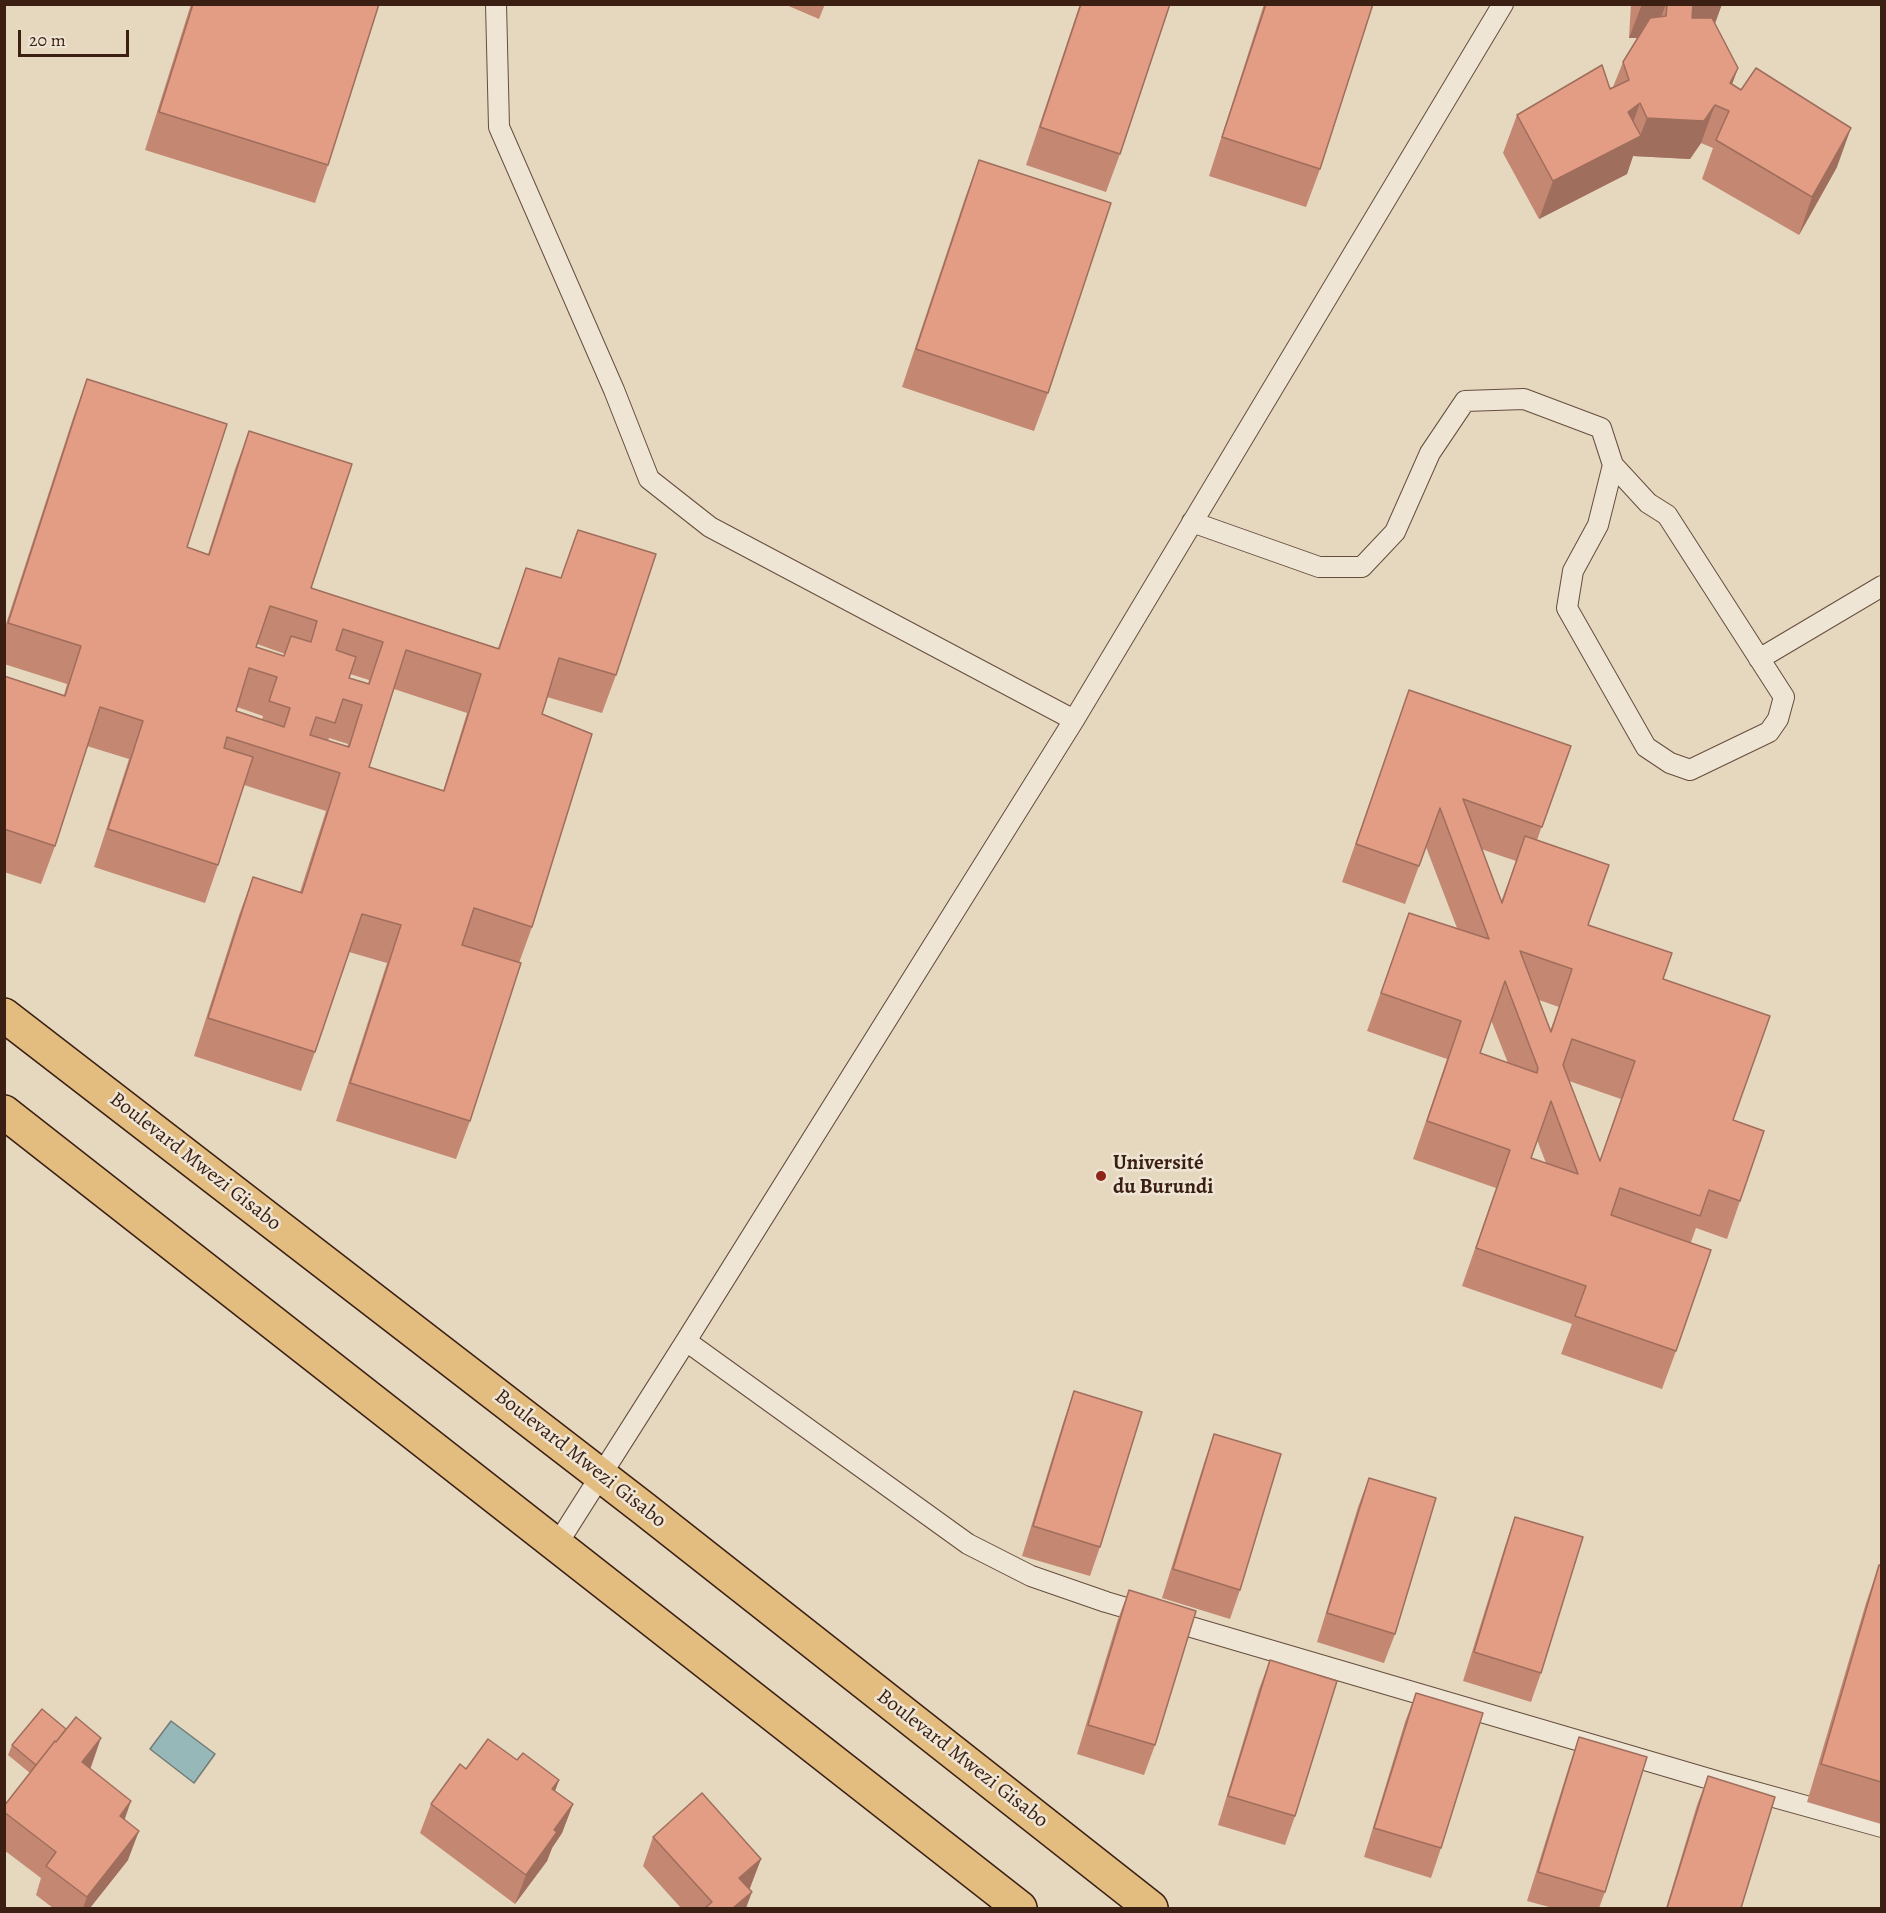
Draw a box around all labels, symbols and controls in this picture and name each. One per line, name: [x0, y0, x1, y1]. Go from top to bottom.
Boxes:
scale bar: [21, 18, 132, 56]
text: 20 m: [29, 28, 66, 52]
street label: Boulevard Mwezi Gisabo: [104, 1087, 286, 1237]
place label: Université du Burundi: [1113, 1151, 1213, 1201]
marker: Université du Burundi: [1094, 1169, 1108, 1183]
street label: Boulevard Mwezi Gisabo: [489, 1384, 671, 1534]
street label: Boulevard Mwezi Gisabo: [871, 1684, 1053, 1834]

